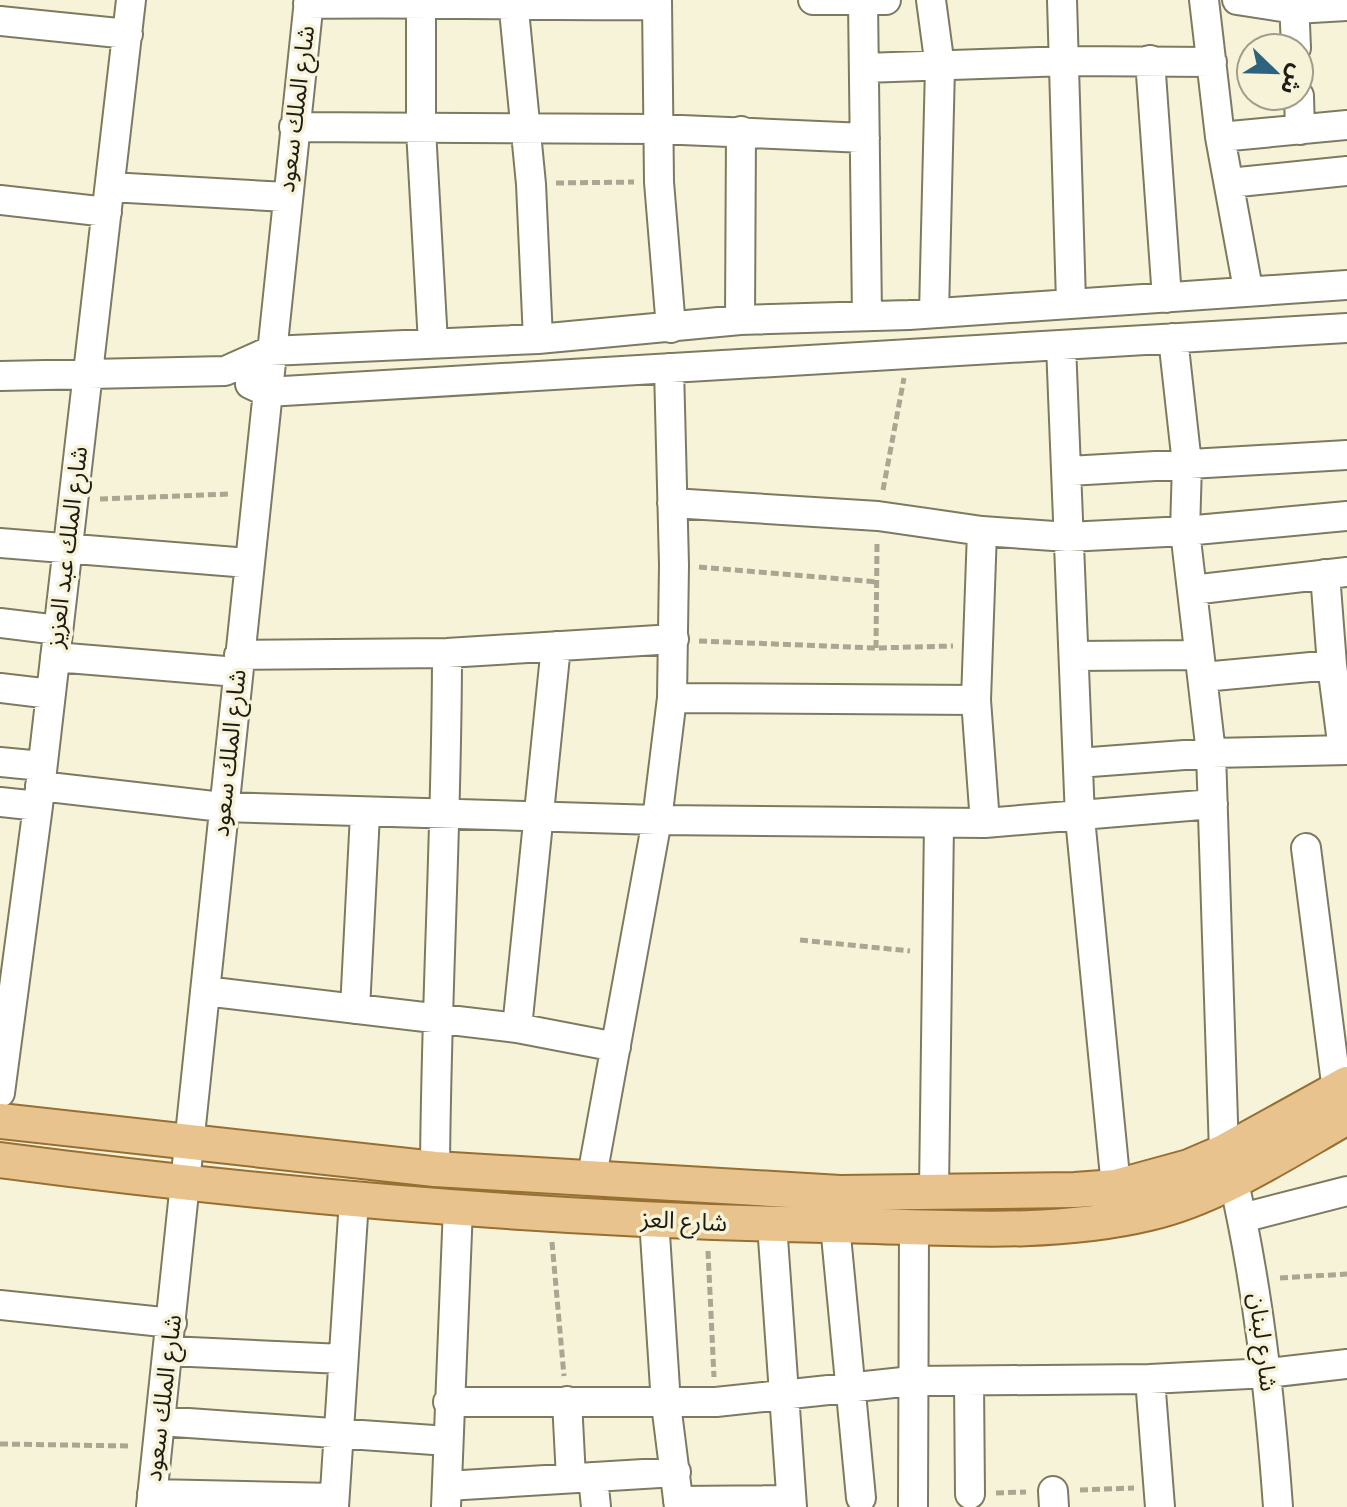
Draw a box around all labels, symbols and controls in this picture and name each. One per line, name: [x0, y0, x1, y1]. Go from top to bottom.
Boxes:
street label: شارع الملك سعود: [269, 24, 325, 195]
north arrow: [1235, 32, 1315, 112]
text: ش: [1271, 59, 1313, 100]
street label: شارع الملك عبد العزيز: [38, 444, 98, 651]
street label: شارع الملك سعود: [203, 668, 257, 839]
street label: شارع العز: [639, 1202, 728, 1242]
street label: شارع لبنان: [1238, 1291, 1286, 1393]
street label: شارع الملك سعود: [136, 1313, 192, 1484]

